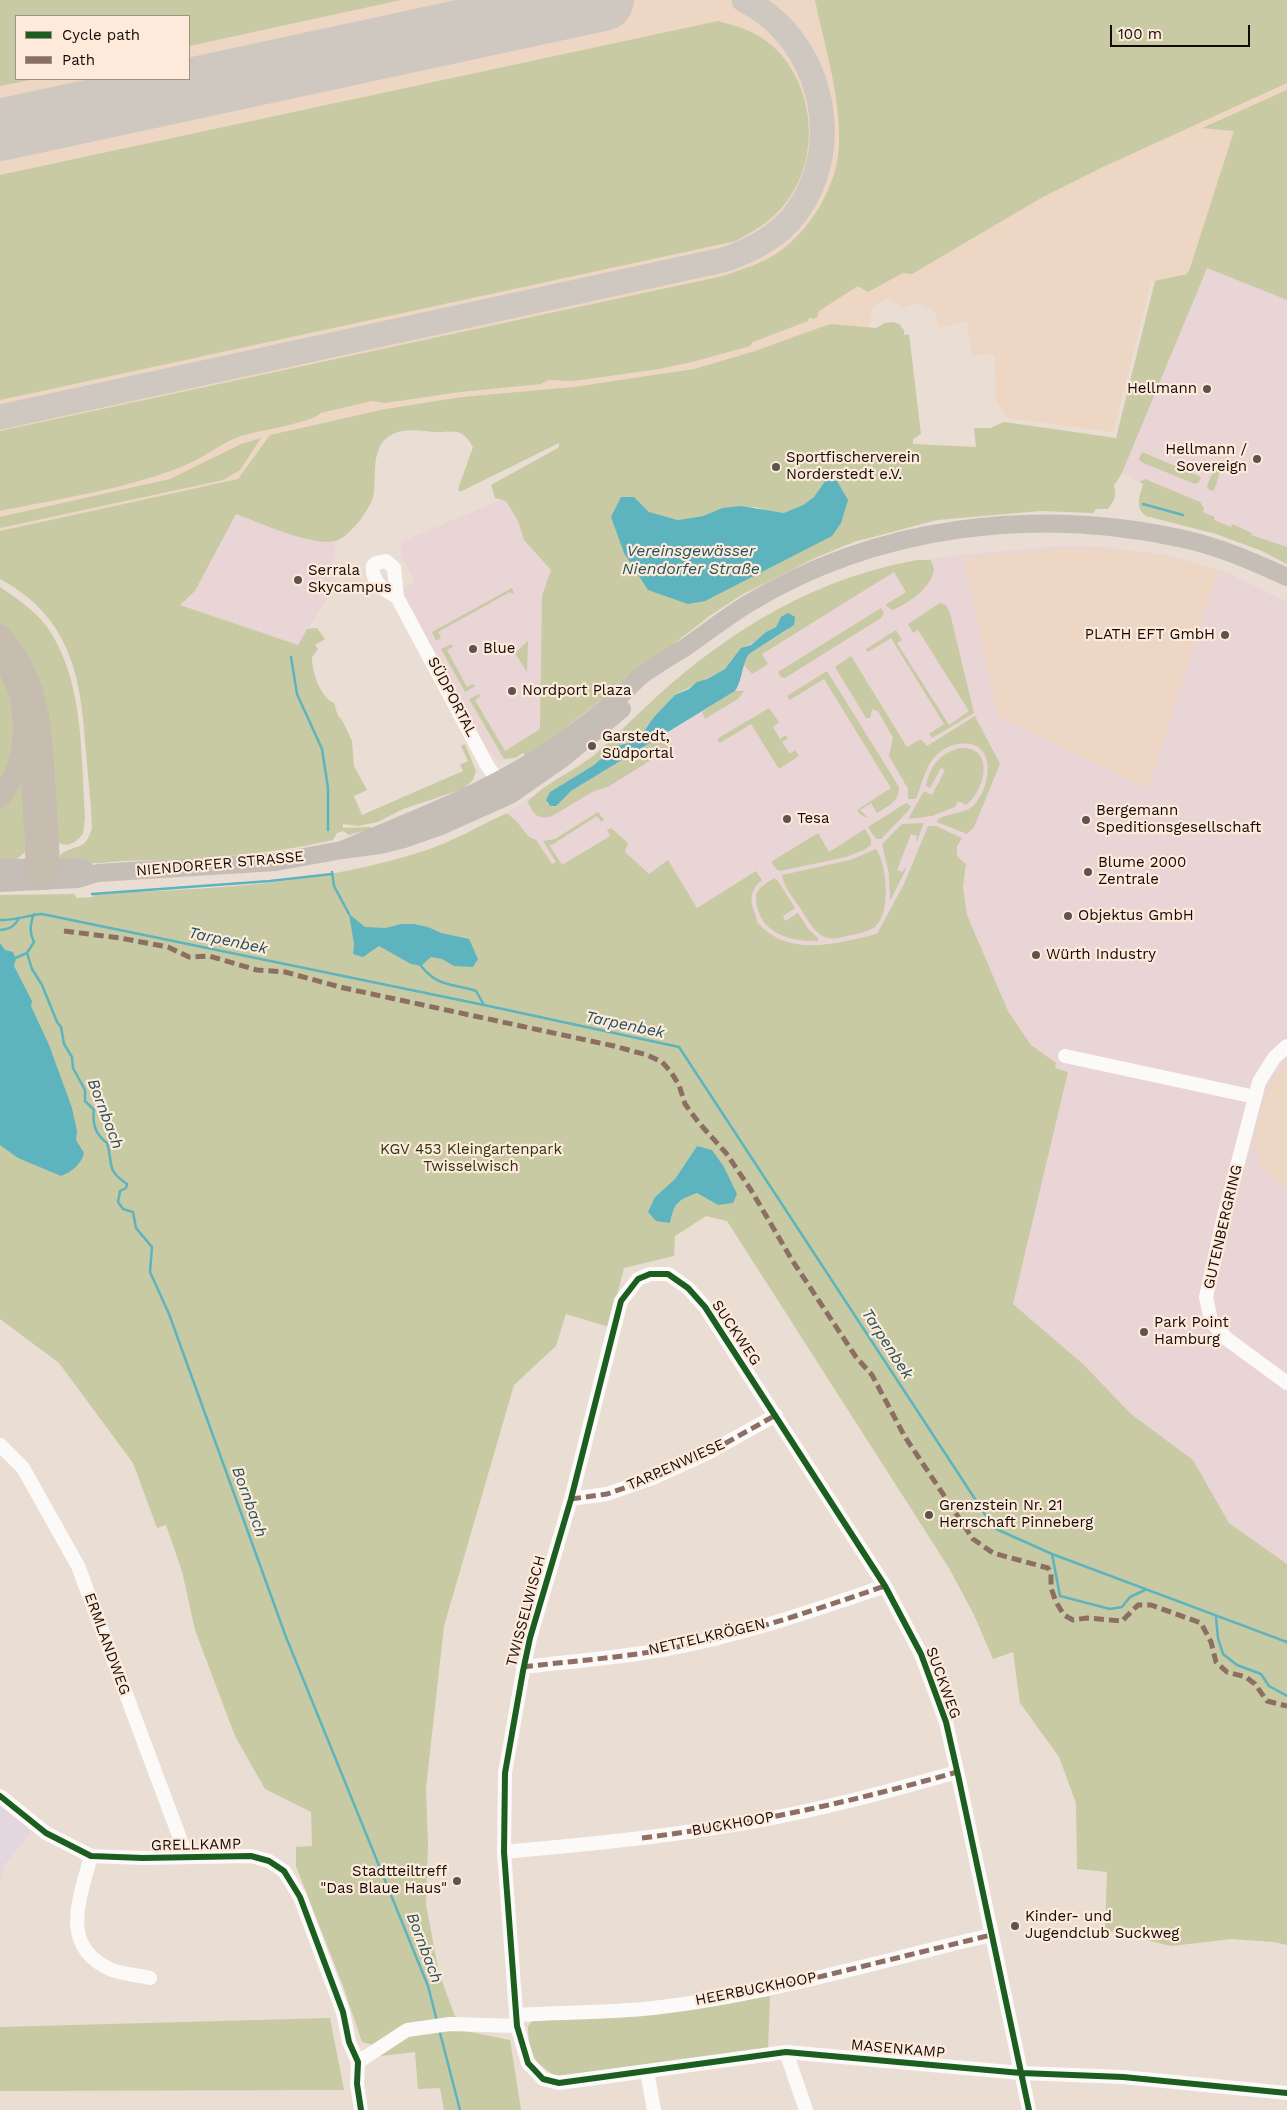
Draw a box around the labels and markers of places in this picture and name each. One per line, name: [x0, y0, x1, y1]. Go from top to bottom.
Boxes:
place label: Hellmann: [1127, 380, 1197, 398]
marker: Hellmann: [1201, 383, 1213, 395]
place label: Hellmann / Sovereign: [1165, 441, 1247, 476]
place label: Sportfischerverein Norderstedt e.V.: [786, 449, 920, 484]
marker: Hellmann / Sovereign: [1251, 453, 1263, 465]
marker: Sportfischerverein Norderstedt e.V.: [770, 461, 782, 473]
place label: Serrala Skycampus: [308, 562, 392, 597]
marker: Serrala Skycampus: [292, 574, 304, 586]
place label: PLATH EFT GmbH: [1085, 626, 1215, 644]
marker: PLATH EFT GmbH: [1219, 629, 1231, 641]
place label: Blue: [483, 640, 515, 658]
marker: Blue: [467, 643, 479, 655]
place label: Nordport Plaza: [522, 682, 631, 700]
marker: Nordport Plaza: [506, 685, 518, 697]
place label: Garstedt, Südportal: [602, 728, 674, 763]
marker: Garstedt, Südportal: [586, 740, 598, 752]
place label: Bergemann Speditionsgesellschaft: [1096, 802, 1261, 837]
place label: Tesa: [797, 810, 829, 828]
marker: Tesa: [781, 813, 793, 825]
marker: Bergemann Speditionsgesellschaft: [1080, 814, 1092, 826]
place label: Blume 2000 Zentrale: [1098, 854, 1186, 889]
marker: Blume 2000 Zentrale: [1082, 866, 1094, 878]
place label: Objektus GmbH: [1078, 907, 1194, 925]
marker: Objektus GmbH: [1062, 910, 1074, 922]
place label: Würth Industry: [1046, 946, 1156, 964]
marker: Würth Industry: [1030, 949, 1042, 961]
place label: Park Point Hamburg: [1154, 1314, 1229, 1349]
marker: Park Point Hamburg: [1138, 1326, 1150, 1338]
place label: Grenzstein Nr. 21 Herrschaft Pinneberg: [939, 1497, 1093, 1532]
marker: Grenzstein Nr. 21 Herrschaft Pinneberg: [923, 1509, 935, 1521]
place label: Stadtteiltreff "Das Blaue Haus": [320, 1863, 447, 1898]
marker: Stadtteiltreff "Das Blaue Haus": [451, 1875, 463, 1887]
place label: Kinder- und Jugendclub Suckweg: [1025, 1908, 1179, 1943]
marker: Kinder- und Jugendclub Suckweg: [1009, 1920, 1021, 1932]

